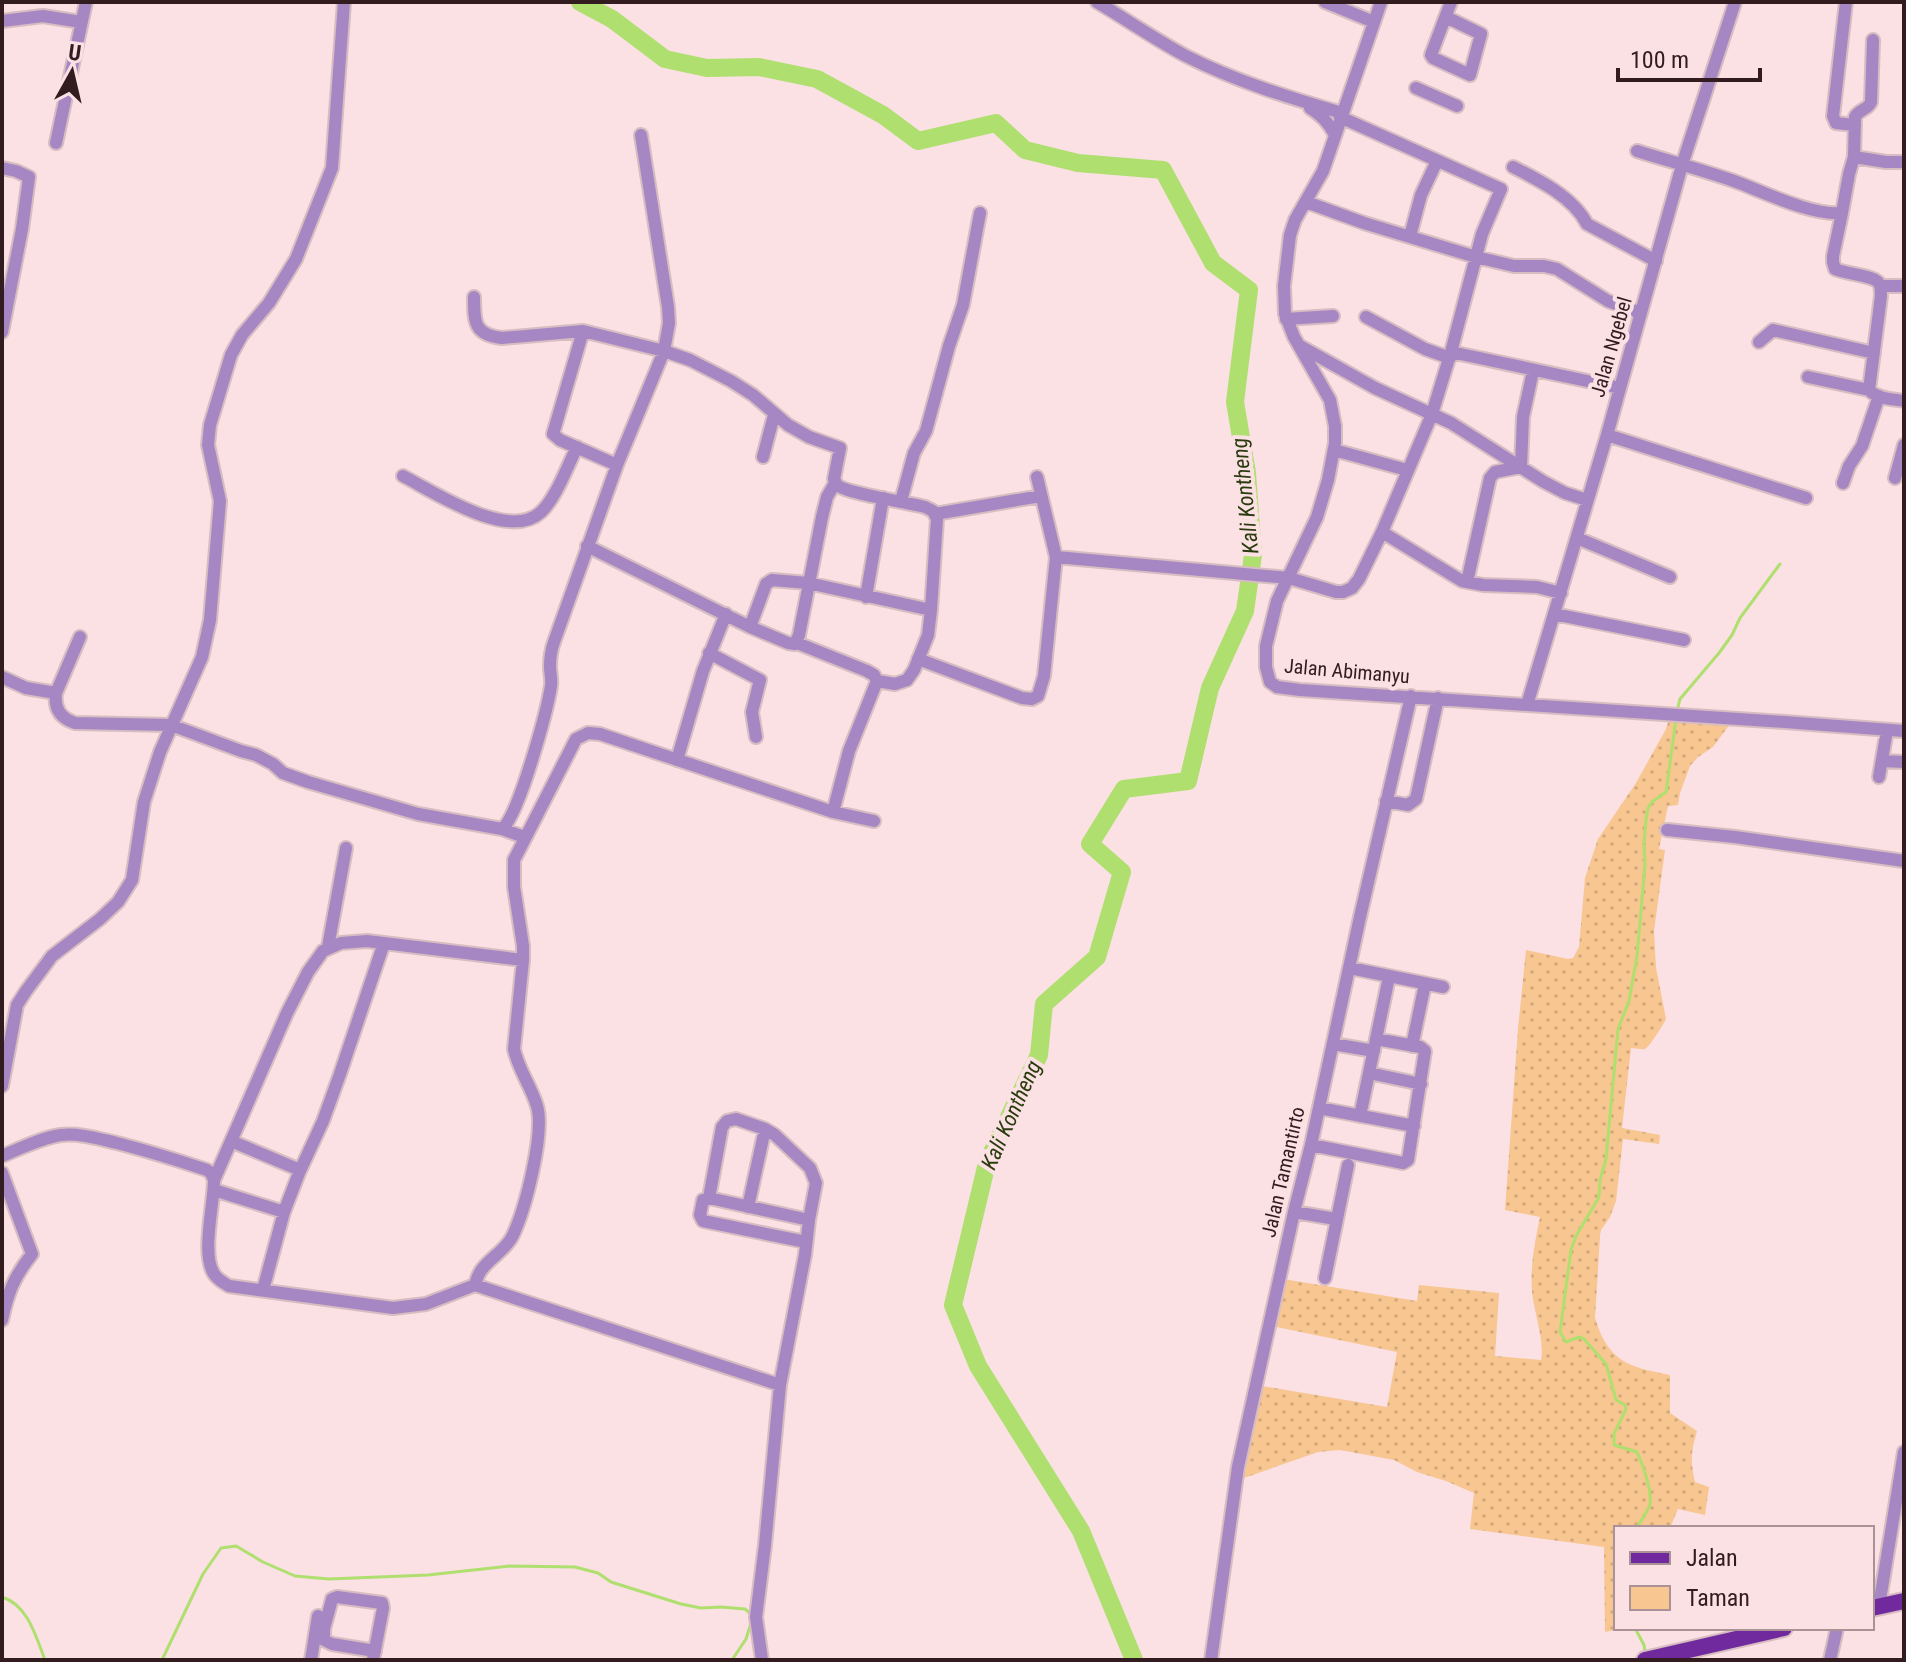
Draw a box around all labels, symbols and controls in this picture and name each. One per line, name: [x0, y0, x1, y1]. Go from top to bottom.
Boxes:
north arrow: [32, 32, 112, 112]
scale bar: [1618, 32, 1760, 82]
text: U: [67, 39, 83, 66]
text: 100 m: [1630, 46, 1689, 74]
street label: Jalan Ngebel: [1585, 294, 1637, 400]
water label: Kali Kontheng: [1226, 436, 1264, 555]
street label: Jalan Abimanyu: [1283, 654, 1411, 688]
water label: Kali Kontheng: [976, 1056, 1046, 1173]
street label: Jalan Tamantirto: [1256, 1104, 1310, 1240]
legend: [1614, 1526, 1874, 1630]
text: Jalan: [1686, 1544, 1738, 1572]
text: Taman: [1686, 1584, 1750, 1612]

